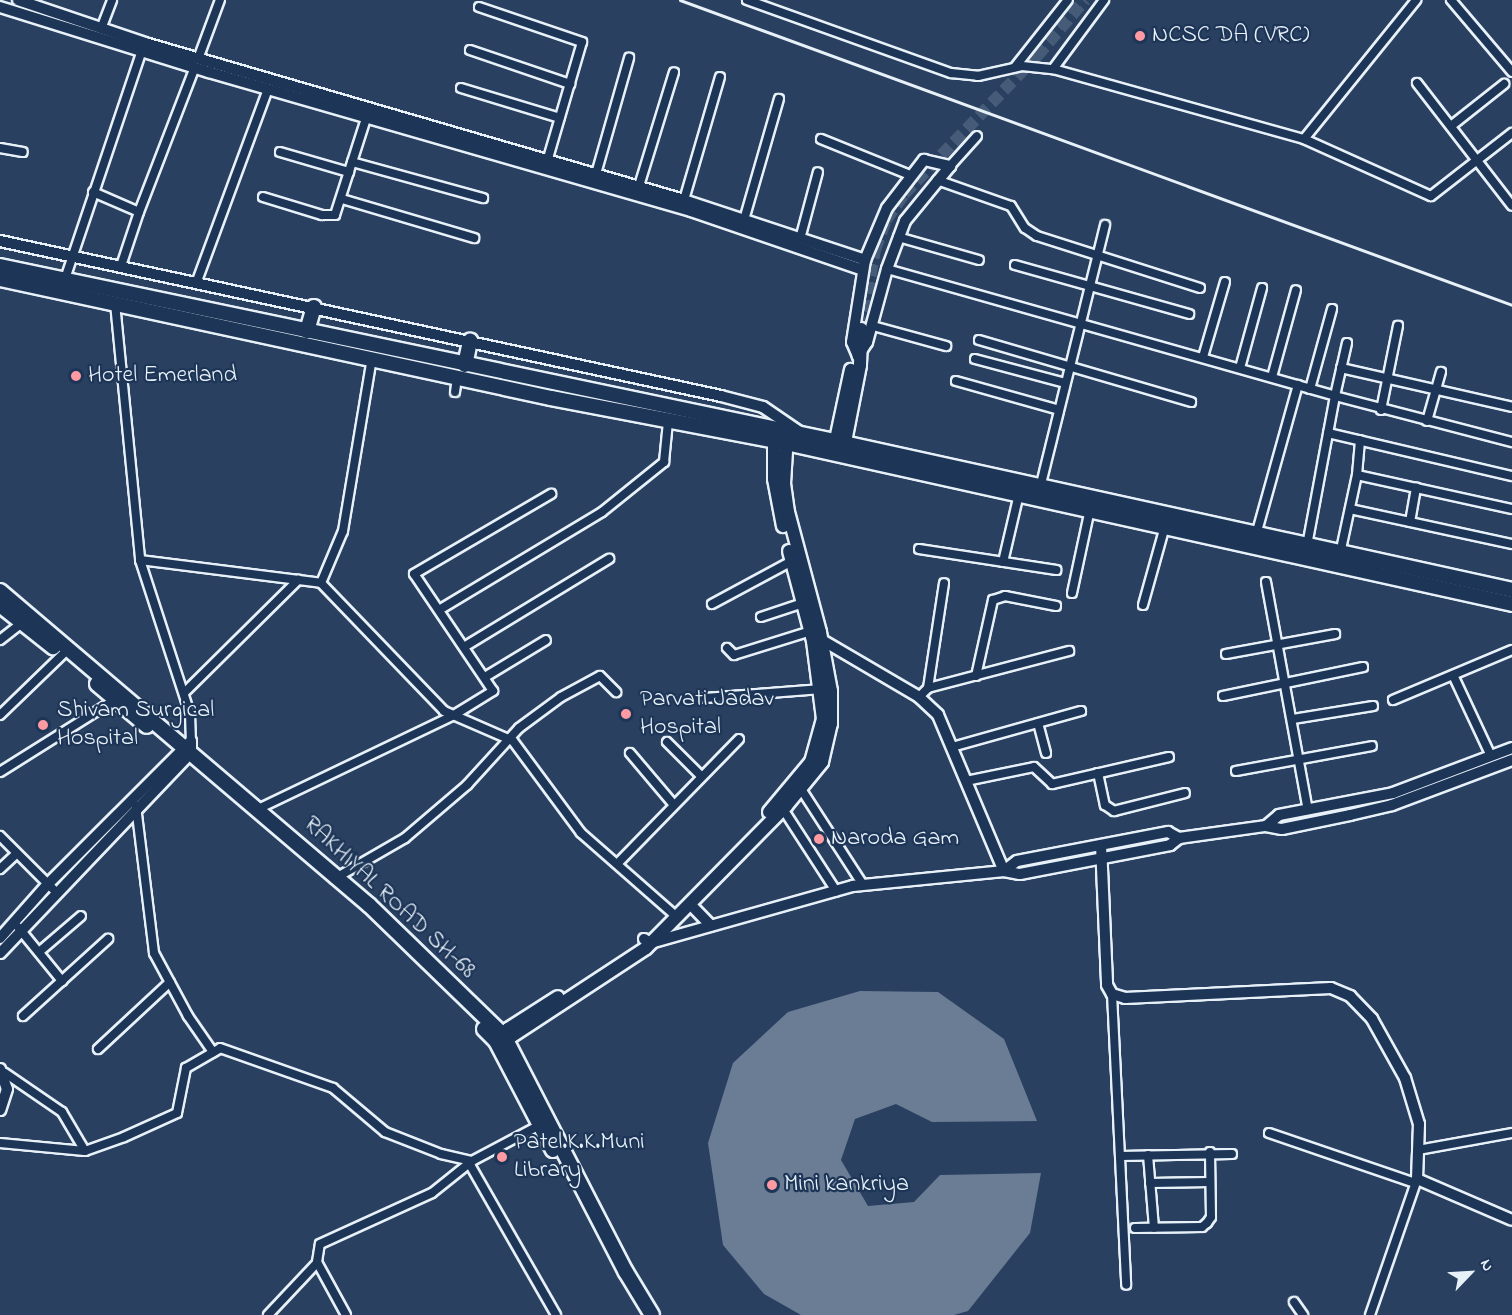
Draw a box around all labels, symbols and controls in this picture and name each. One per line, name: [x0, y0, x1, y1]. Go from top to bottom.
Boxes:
place label: NCSC DA (VRC): [1152, 22, 1309, 50]
marker: NCSC DA (VRC): [1133, 29, 1147, 43]
place label: Hotel Emerland: [88, 362, 237, 390]
marker: Hotel Emerland: [69, 369, 83, 383]
place label: Parvati Jadav Hospital: [640, 686, 774, 742]
place label: Shivam Surgical Hospital: [57, 697, 214, 753]
marker: Parvati Jadav Hospital: [617, 705, 635, 723]
marker: Shivam Surgical Hospital: [34, 716, 52, 734]
street label: RAKHIYAL ROAD SH-68: [297, 811, 481, 985]
place label: Naroda Gam: [831, 825, 959, 853]
marker: Naroda Gam: [812, 832, 826, 846]
place label: Patel.K.K.Muni Library: [514, 1129, 645, 1185]
marker: Patel.K.K.Muni Library: [495, 1150, 509, 1164]
place label: Mini kankriya: [784, 1171, 909, 1199]
marker: Mini kankriya: [765, 1178, 779, 1192]
north arrow: [1440, 1243, 1500, 1303]
text: N: [1473, 1255, 1499, 1275]

